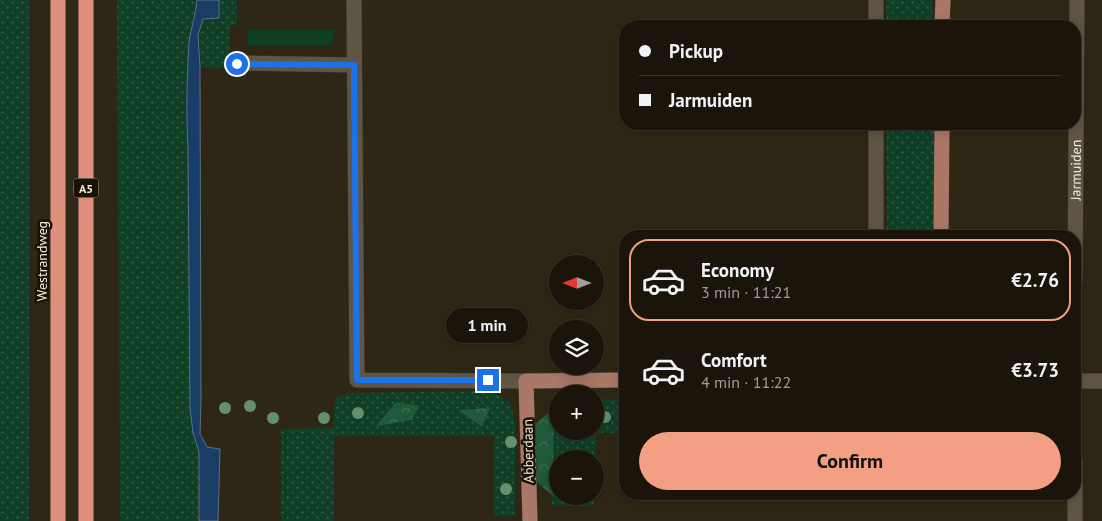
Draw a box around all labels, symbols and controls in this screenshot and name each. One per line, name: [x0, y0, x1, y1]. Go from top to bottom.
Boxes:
text: Pickup: [669, 39, 723, 63]
route start: [226, 53, 248, 75]
text: Jarmuiden: [669, 88, 752, 112]
street label: Jarmuiden: [1067, 140, 1085, 201]
road number: A5: [74, 178, 98, 198]
street label: Westrandweg: [33, 221, 51, 301]
north arrow: [549, 255, 604, 310]
map controls: [549, 255, 604, 505]
icon: car: [641, 258, 686, 303]
text: Economy: [701, 258, 774, 282]
text: €2.76: [1011, 268, 1059, 292]
text: 3 min · 11:21: [701, 282, 791, 302]
callout: 1 min: [447, 308, 529, 342]
text: 1 min: [467, 315, 507, 335]
button: layers: [549, 320, 604, 375]
icon: car: [641, 348, 686, 393]
text: Comfort: [701, 348, 767, 372]
text: €3.73: [1011, 358, 1059, 382]
route end: [477, 369, 499, 391]
text: 4 min · 11:22: [701, 372, 791, 392]
button: +: [549, 385, 604, 440]
street label: Abberdaan: [518, 419, 538, 483]
button: Confirm: [639, 432, 1061, 490]
button: −: [549, 450, 604, 505]

